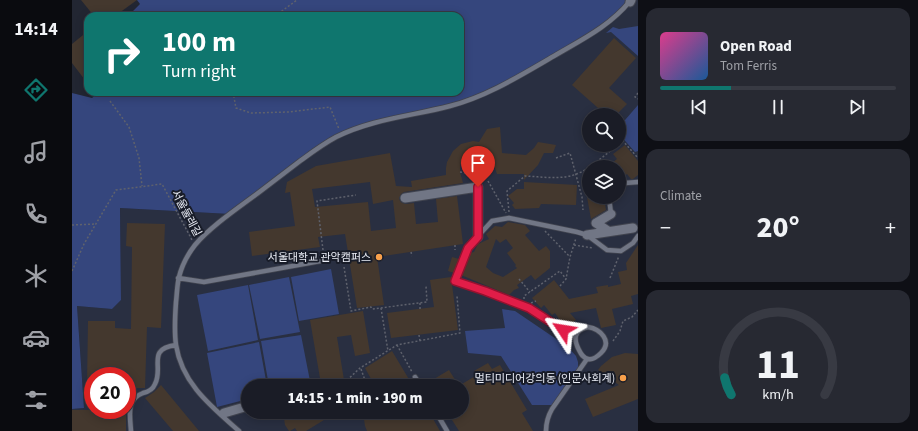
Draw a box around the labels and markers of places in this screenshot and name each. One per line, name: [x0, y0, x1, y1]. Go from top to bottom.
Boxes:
pin: [461, 146, 495, 187]
place label: 서울대학교 관악캠퍼스: [268, 250, 371, 265]
marker: 서울대학교 관악캠퍼스: [374, 252, 384, 262]
place label: 멀티미디어강의동 (인문사회계): [475, 371, 615, 386]
marker: 멀티미디어강의동 (인문사회계): [618, 373, 628, 383]

